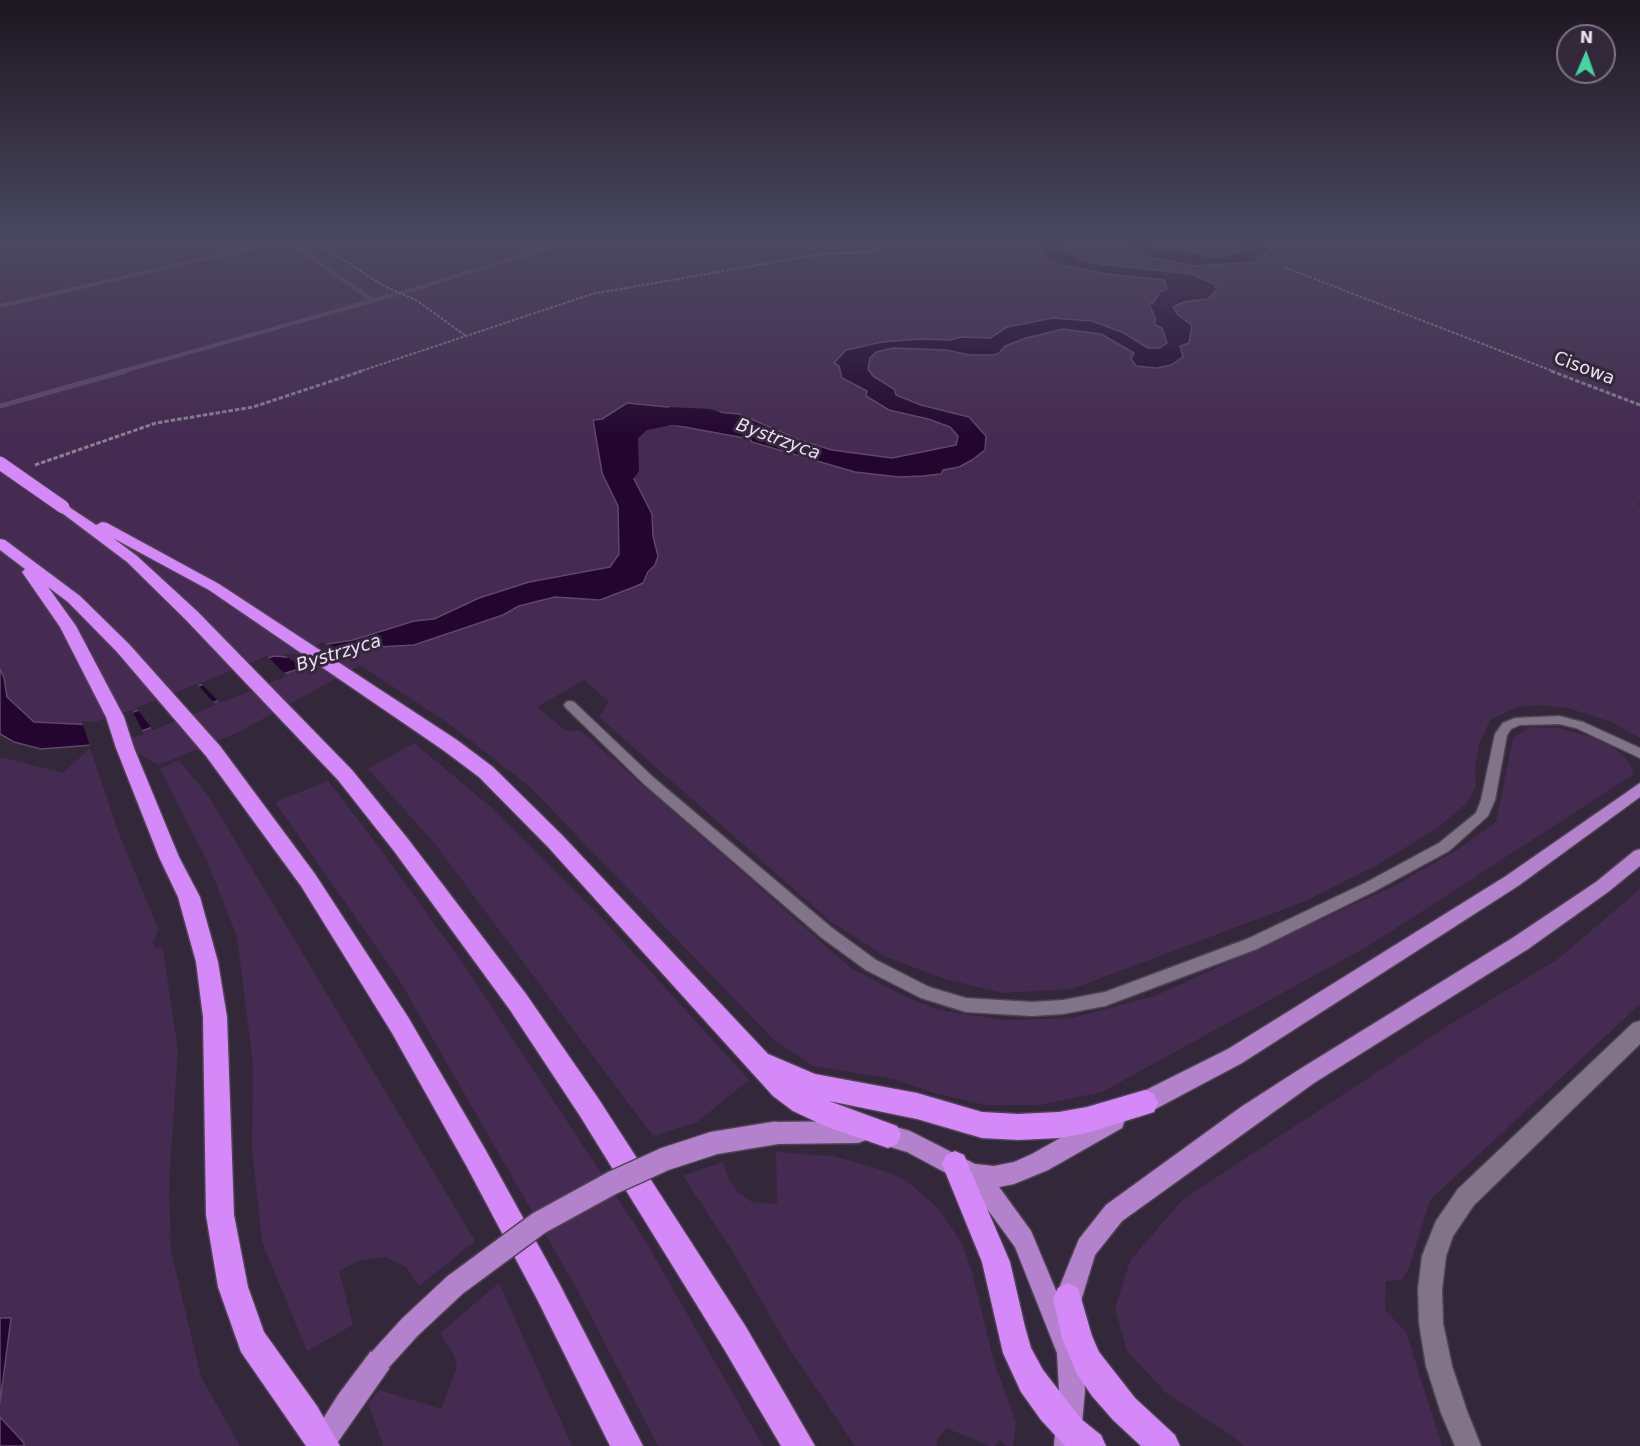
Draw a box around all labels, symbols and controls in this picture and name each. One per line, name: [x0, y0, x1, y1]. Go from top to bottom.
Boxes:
north arrow: [1556, 24, 1616, 84]
text: N: [1580, 28, 1594, 47]
street label: Cisowa: [1550, 348, 1618, 390]
water label: Bystrzyca: [733, 415, 823, 465]
water label: Bystrzyca: [294, 631, 384, 677]

